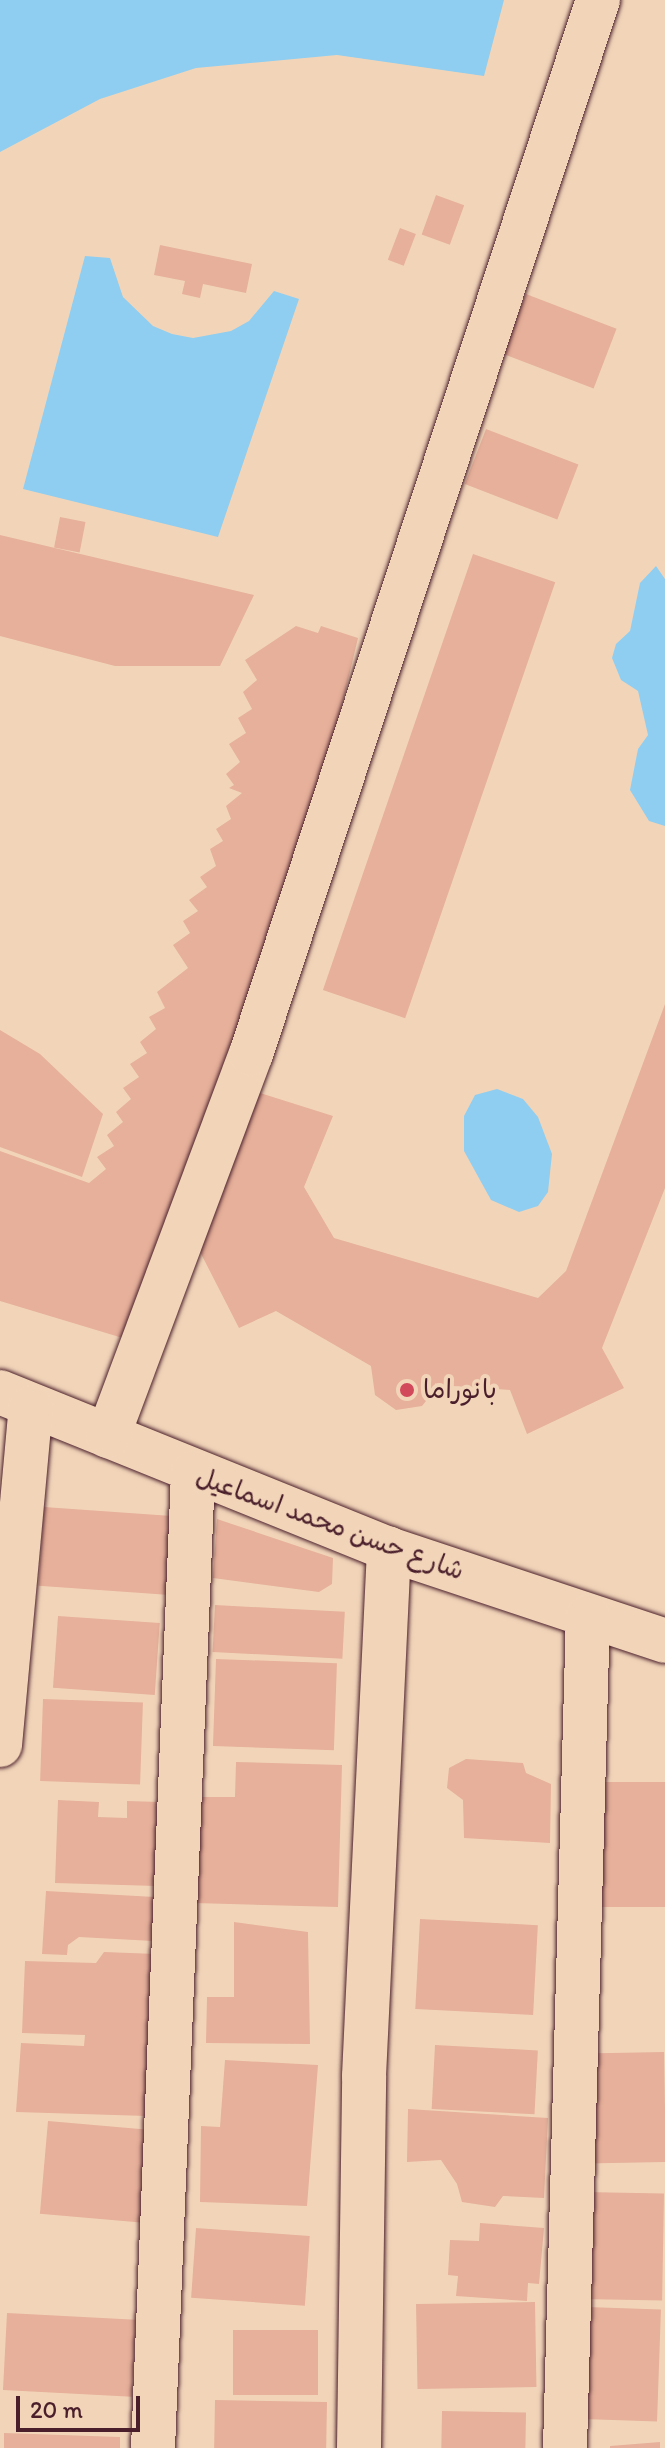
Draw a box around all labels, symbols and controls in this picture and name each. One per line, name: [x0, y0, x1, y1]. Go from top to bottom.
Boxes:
place label: بانوراما: [423, 1374, 497, 1406]
marker: بانوراما: [398, 1381, 416, 1399]
street label: شارع حسن محمد اسماعيل: [192, 1461, 468, 1587]
scale bar: [20, 2380, 144, 2430]
text: 20 m: [30, 2395, 83, 2424]

